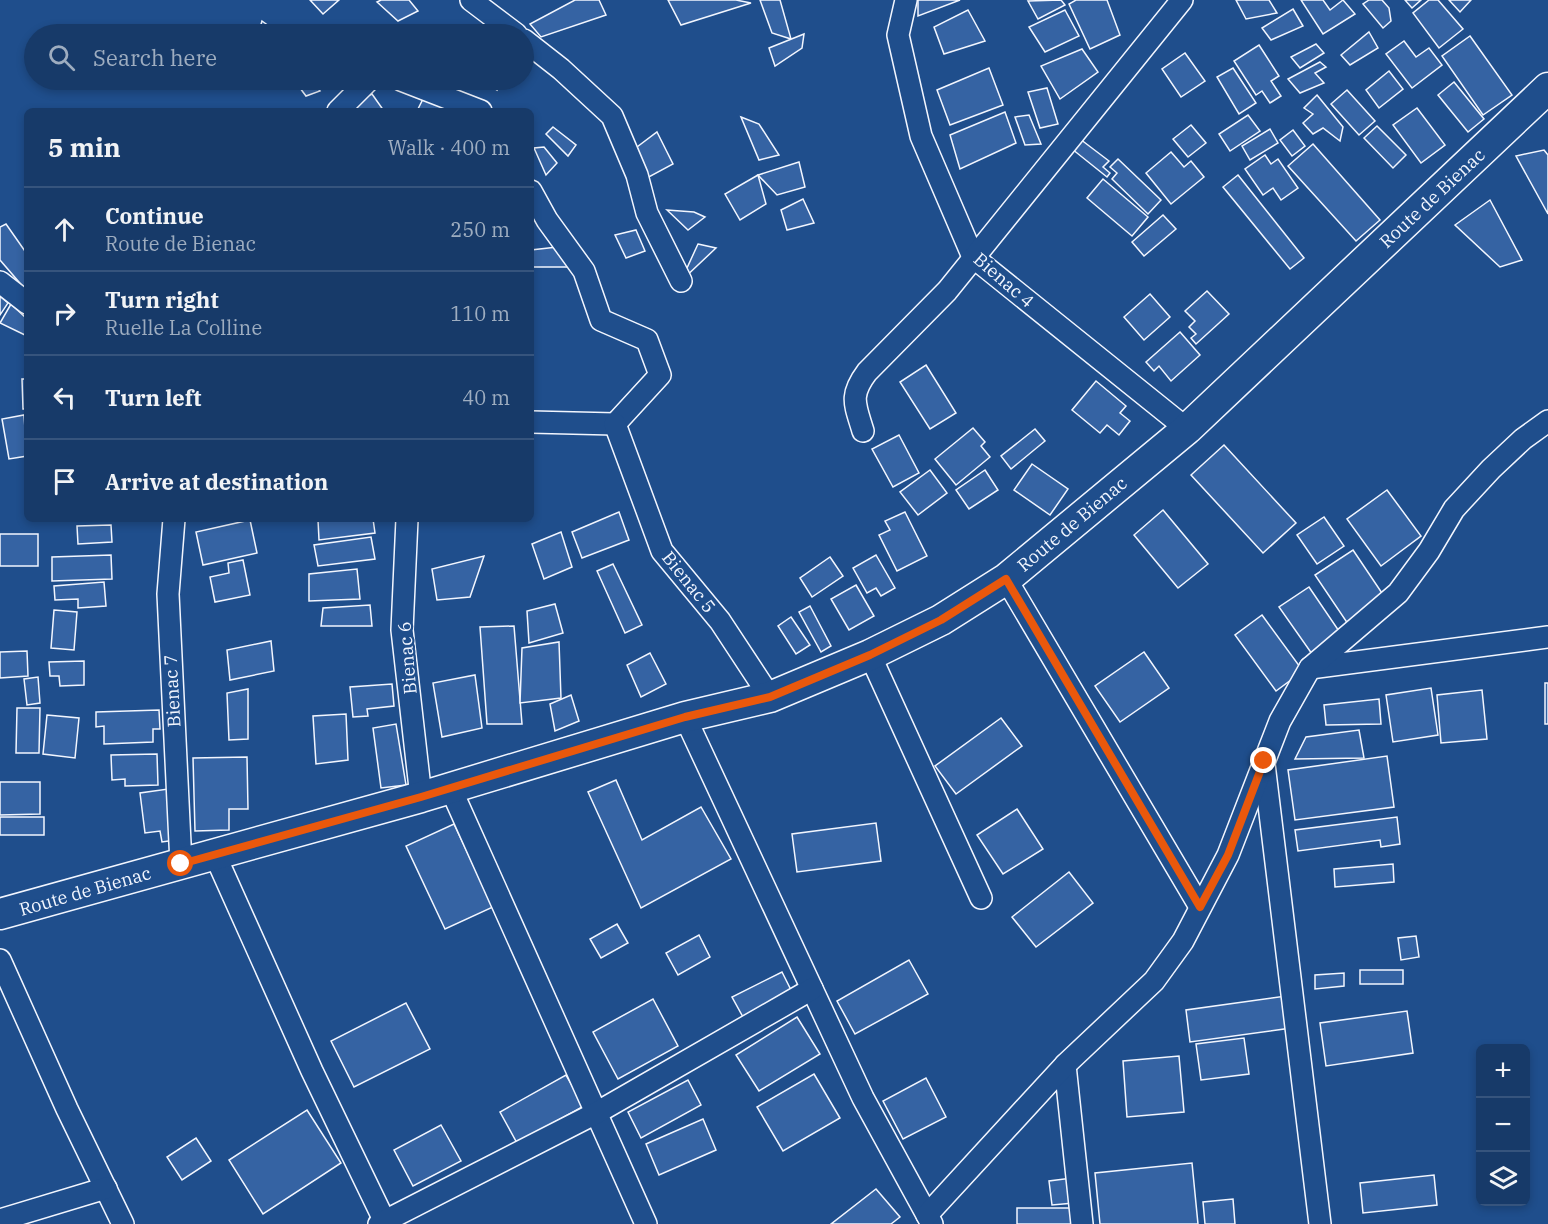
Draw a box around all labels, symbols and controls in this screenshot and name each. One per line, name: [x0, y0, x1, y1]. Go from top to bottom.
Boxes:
search box: [24, 24, 534, 90]
icon: search: [45, 41, 78, 74]
text: Search here: [93, 43, 217, 72]
text: 5 min: [48, 130, 121, 164]
text: Walk · 400 m: [388, 134, 510, 161]
street label: Route de Bienac: [1374, 143, 1490, 253]
text: Continue: [105, 201, 204, 230]
icon: ahead: [48, 213, 81, 246]
text: 250 m: [450, 216, 510, 243]
text: Route de Bienac: [105, 230, 256, 257]
street label: Bienac 4: [969, 247, 1039, 313]
text: Turn right: [105, 285, 219, 314]
icon: right: [48, 297, 81, 330]
text: 110 m: [450, 300, 510, 327]
text: Ruelle La Colline: [105, 314, 262, 341]
icon: left: [48, 381, 81, 414]
text: Turn left: [105, 383, 201, 412]
text: 40 m: [462, 384, 510, 411]
icon: arrive: [48, 465, 81, 498]
text: Arrive at destination: [105, 467, 328, 496]
street label: Route de Bienac: [1012, 471, 1132, 577]
street label: Bienac 5: [657, 546, 721, 618]
street label: Bienac 6: [392, 621, 422, 695]
street label: Bienac 7: [159, 654, 185, 728]
route end: [1250, 747, 1276, 773]
route start: [167, 850, 193, 876]
street label: Route de Bienac: [16, 861, 154, 921]
map controls: [1476, 1044, 1530, 1206]
button: +: [1476, 1044, 1530, 1098]
button: −: [1476, 1098, 1530, 1152]
button: layers: [1476, 1152, 1530, 1206]

